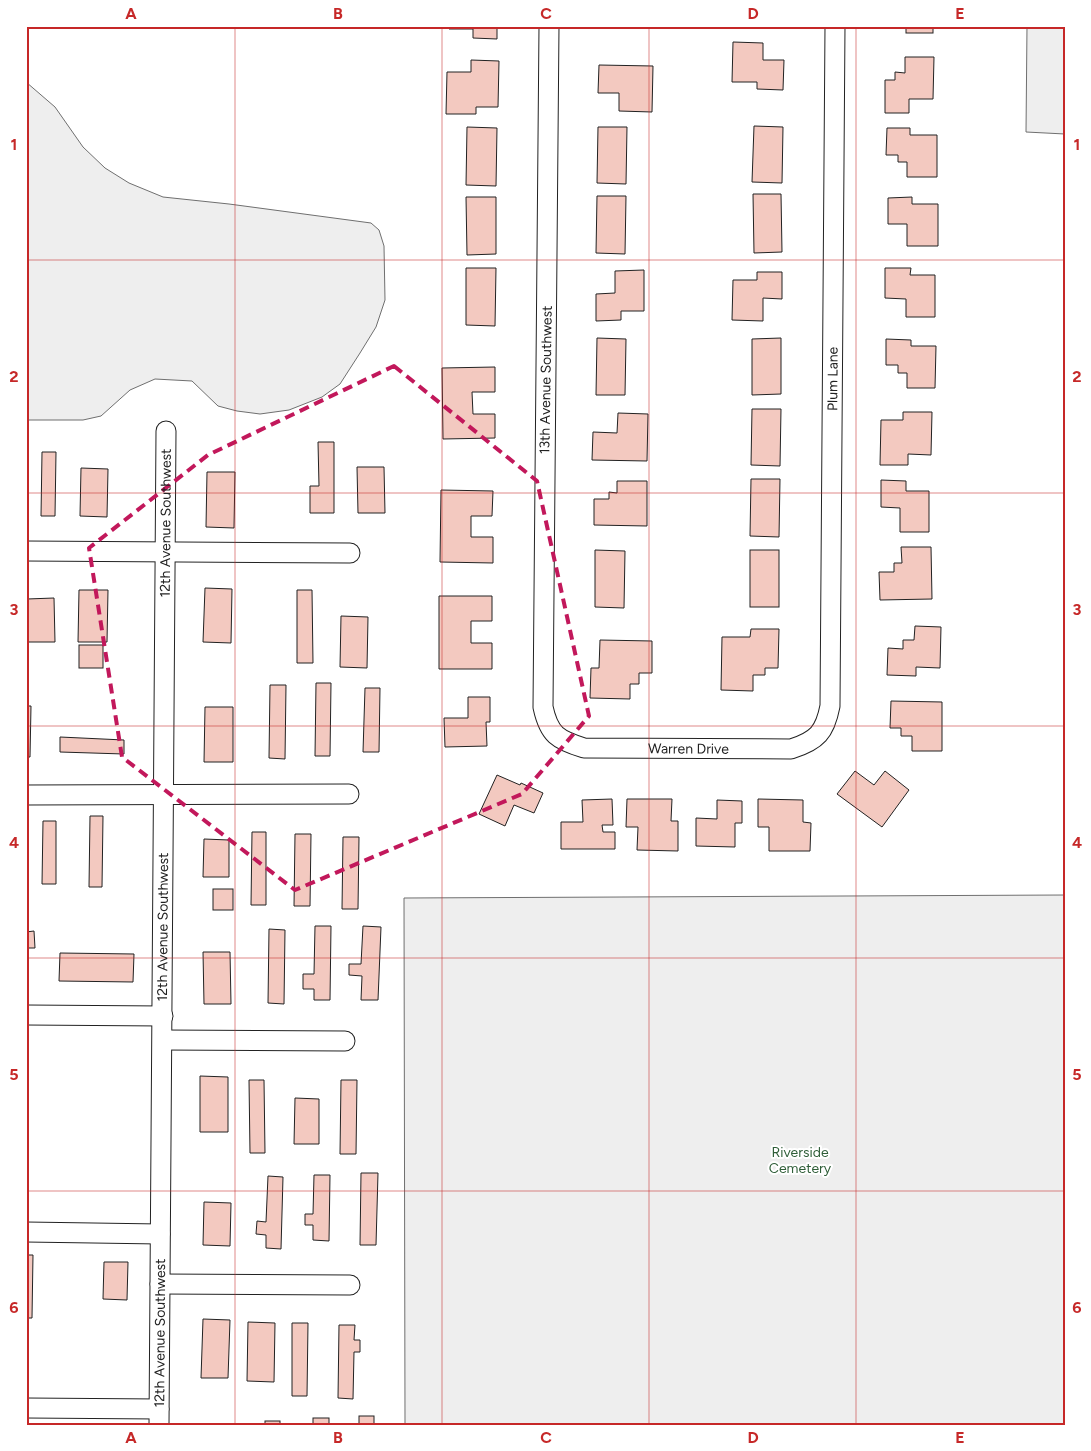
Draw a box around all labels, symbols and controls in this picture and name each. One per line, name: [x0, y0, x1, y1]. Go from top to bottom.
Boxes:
text: A: [125, 4, 137, 23]
text: B: [333, 4, 343, 23]
text: C: [540, 4, 552, 23]
text: D: [747, 4, 759, 23]
text: E: [955, 4, 965, 23]
text: 1: [11, 135, 17, 154]
text: 1: [1074, 135, 1080, 154]
street label: 13th Avenue Southwest: [536, 306, 556, 454]
street label: Plum Lane: [824, 346, 841, 411]
text: 2: [9, 367, 19, 386]
text: 2: [1072, 367, 1082, 386]
street label: 12th Avenue Southwest: [156, 448, 174, 598]
text: 3: [10, 600, 19, 619]
text: 3: [1073, 600, 1082, 619]
street label: Warren Drive: [648, 740, 729, 757]
text: 4: [9, 833, 19, 852]
text: 4: [1072, 833, 1082, 852]
street label: 12th Avenue Southwest: [153, 852, 172, 1002]
text: 5: [9, 1065, 19, 1084]
text: 5: [1072, 1065, 1082, 1084]
park label: Riverside Cemetery: [769, 1144, 832, 1177]
street label: 12th Avenue Southwest: [151, 1258, 169, 1408]
text: 6: [9, 1298, 19, 1317]
text: 6: [1072, 1298, 1082, 1317]
text: A: [125, 1428, 137, 1447]
text: B: [333, 1428, 343, 1447]
text: C: [540, 1428, 552, 1447]
text: D: [747, 1428, 759, 1447]
text: E: [955, 1428, 965, 1447]

